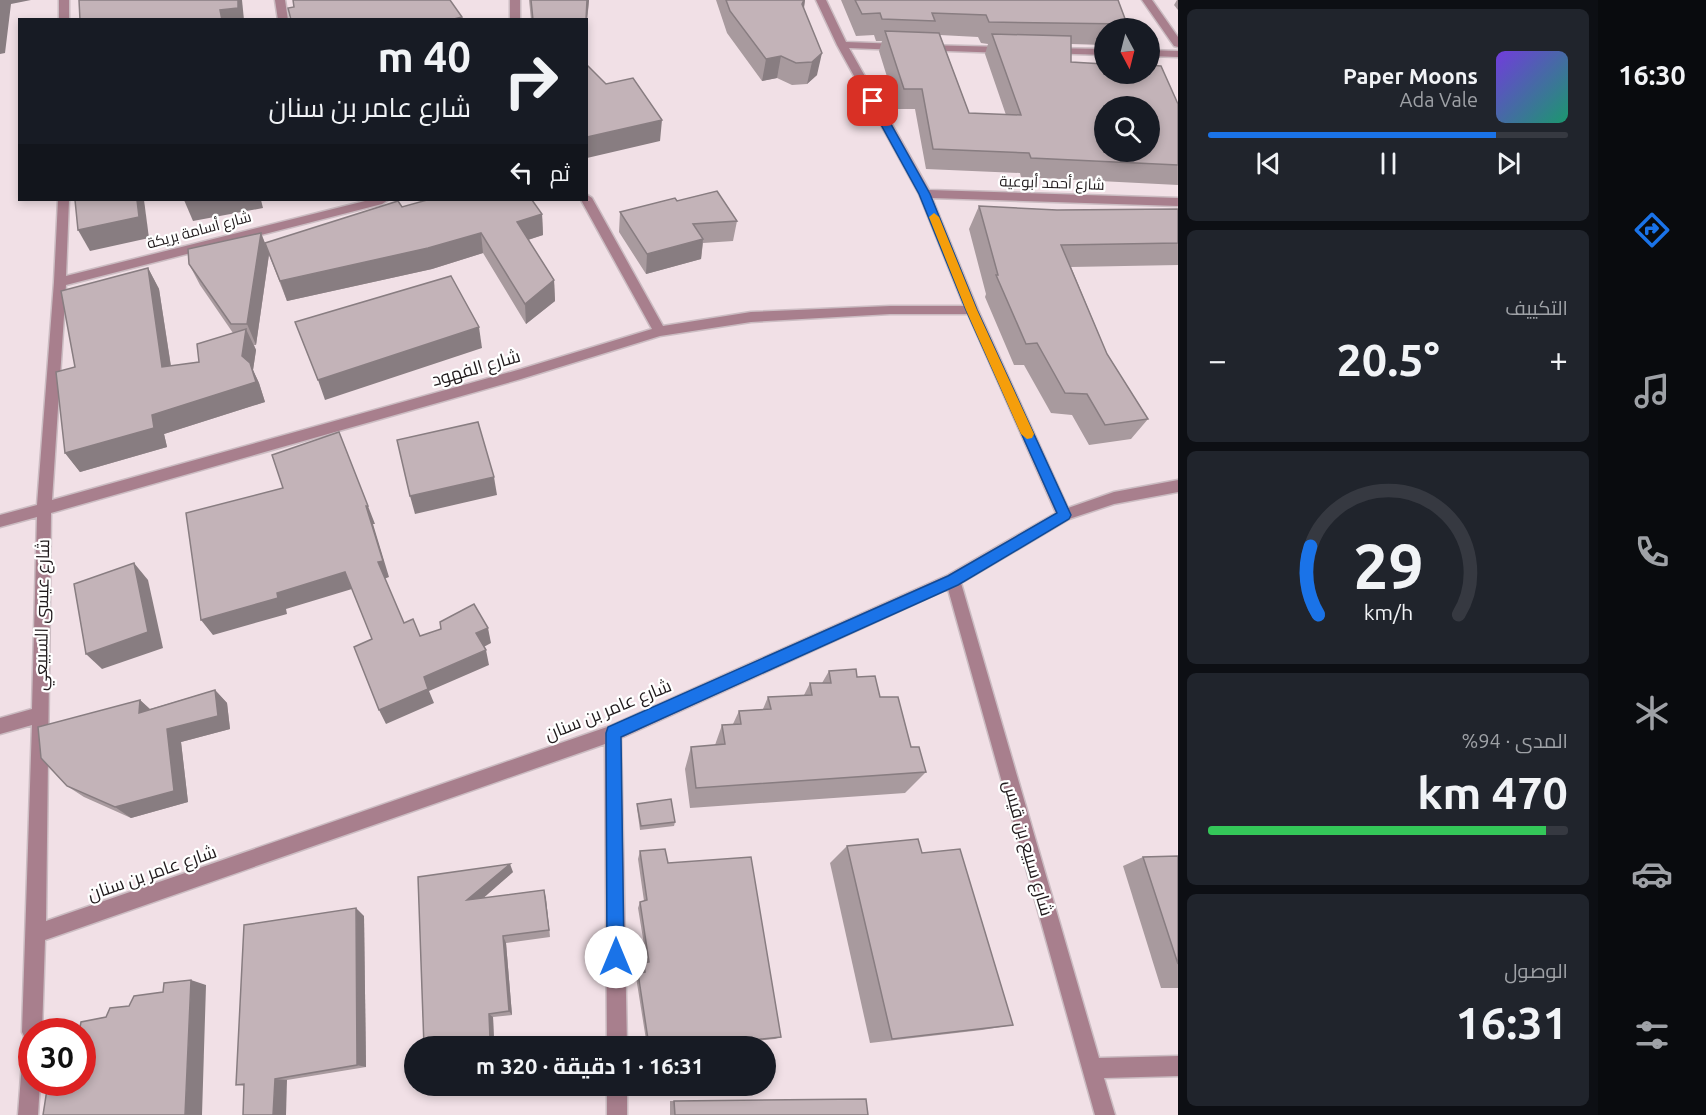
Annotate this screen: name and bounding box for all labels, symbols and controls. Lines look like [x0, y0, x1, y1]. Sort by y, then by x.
north arrow [1094, 18, 1160, 84]
map controls [1094, 18, 1160, 162]
text: 40 m [377, 33, 471, 80]
icon: right [492, 42, 570, 120]
text: 16:30 [1618, 60, 1686, 90]
text: Paper Moons [1343, 63, 1478, 88]
pin [847, 75, 898, 126]
icon: arrive [856, 84, 889, 117]
text: Ada Vale [1400, 88, 1478, 111]
text: شارع عامر بن سنان [268, 92, 471, 122]
button: search [1094, 96, 1160, 162]
icon: previous [1252, 147, 1285, 180]
icon: pause [1372, 147, 1405, 180]
icon: next [1492, 147, 1525, 180]
icon: left [505, 156, 538, 189]
text: ثم [550, 160, 570, 185]
street label: شارع أحمد أبوعية [999, 171, 1105, 196]
street label: شارع أسامة بريكة [145, 206, 254, 255]
icon: directions [1631, 209, 1673, 251]
text: التكييف [1505, 296, 1568, 319]
text: 20.5° [1336, 334, 1440, 385]
text: − [1208, 341, 1227, 378]
text: + [1549, 341, 1568, 378]
street label: شارع الفهود [429, 345, 523, 392]
icon: music [1631, 370, 1673, 412]
text: 29 [1353, 531, 1423, 601]
icon: phone [1631, 531, 1673, 573]
street label: شارع عيسى السبيعي [30, 539, 57, 691]
text: km/h [1363, 600, 1413, 624]
street label: شارع عامر بن سنان [541, 675, 675, 746]
icon: climate [1631, 692, 1673, 734]
text: المدى · 94% [1462, 729, 1568, 752]
text: 470 km [1417, 767, 1568, 818]
street label: شارع سبيع بن قيس [997, 778, 1058, 919]
street label: شارع عامر بن سنان [85, 841, 220, 906]
icon: car [1631, 853, 1673, 895]
position arrow [584, 925, 648, 989]
text: الوصول [1504, 959, 1568, 982]
text: 16:31 [1455, 997, 1568, 1048]
icon: filters [1631, 1014, 1673, 1056]
speed limit sign: 30 [18, 1018, 96, 1096]
text: 16:31 · 1 دقيقة · 320 m [476, 1053, 704, 1078]

